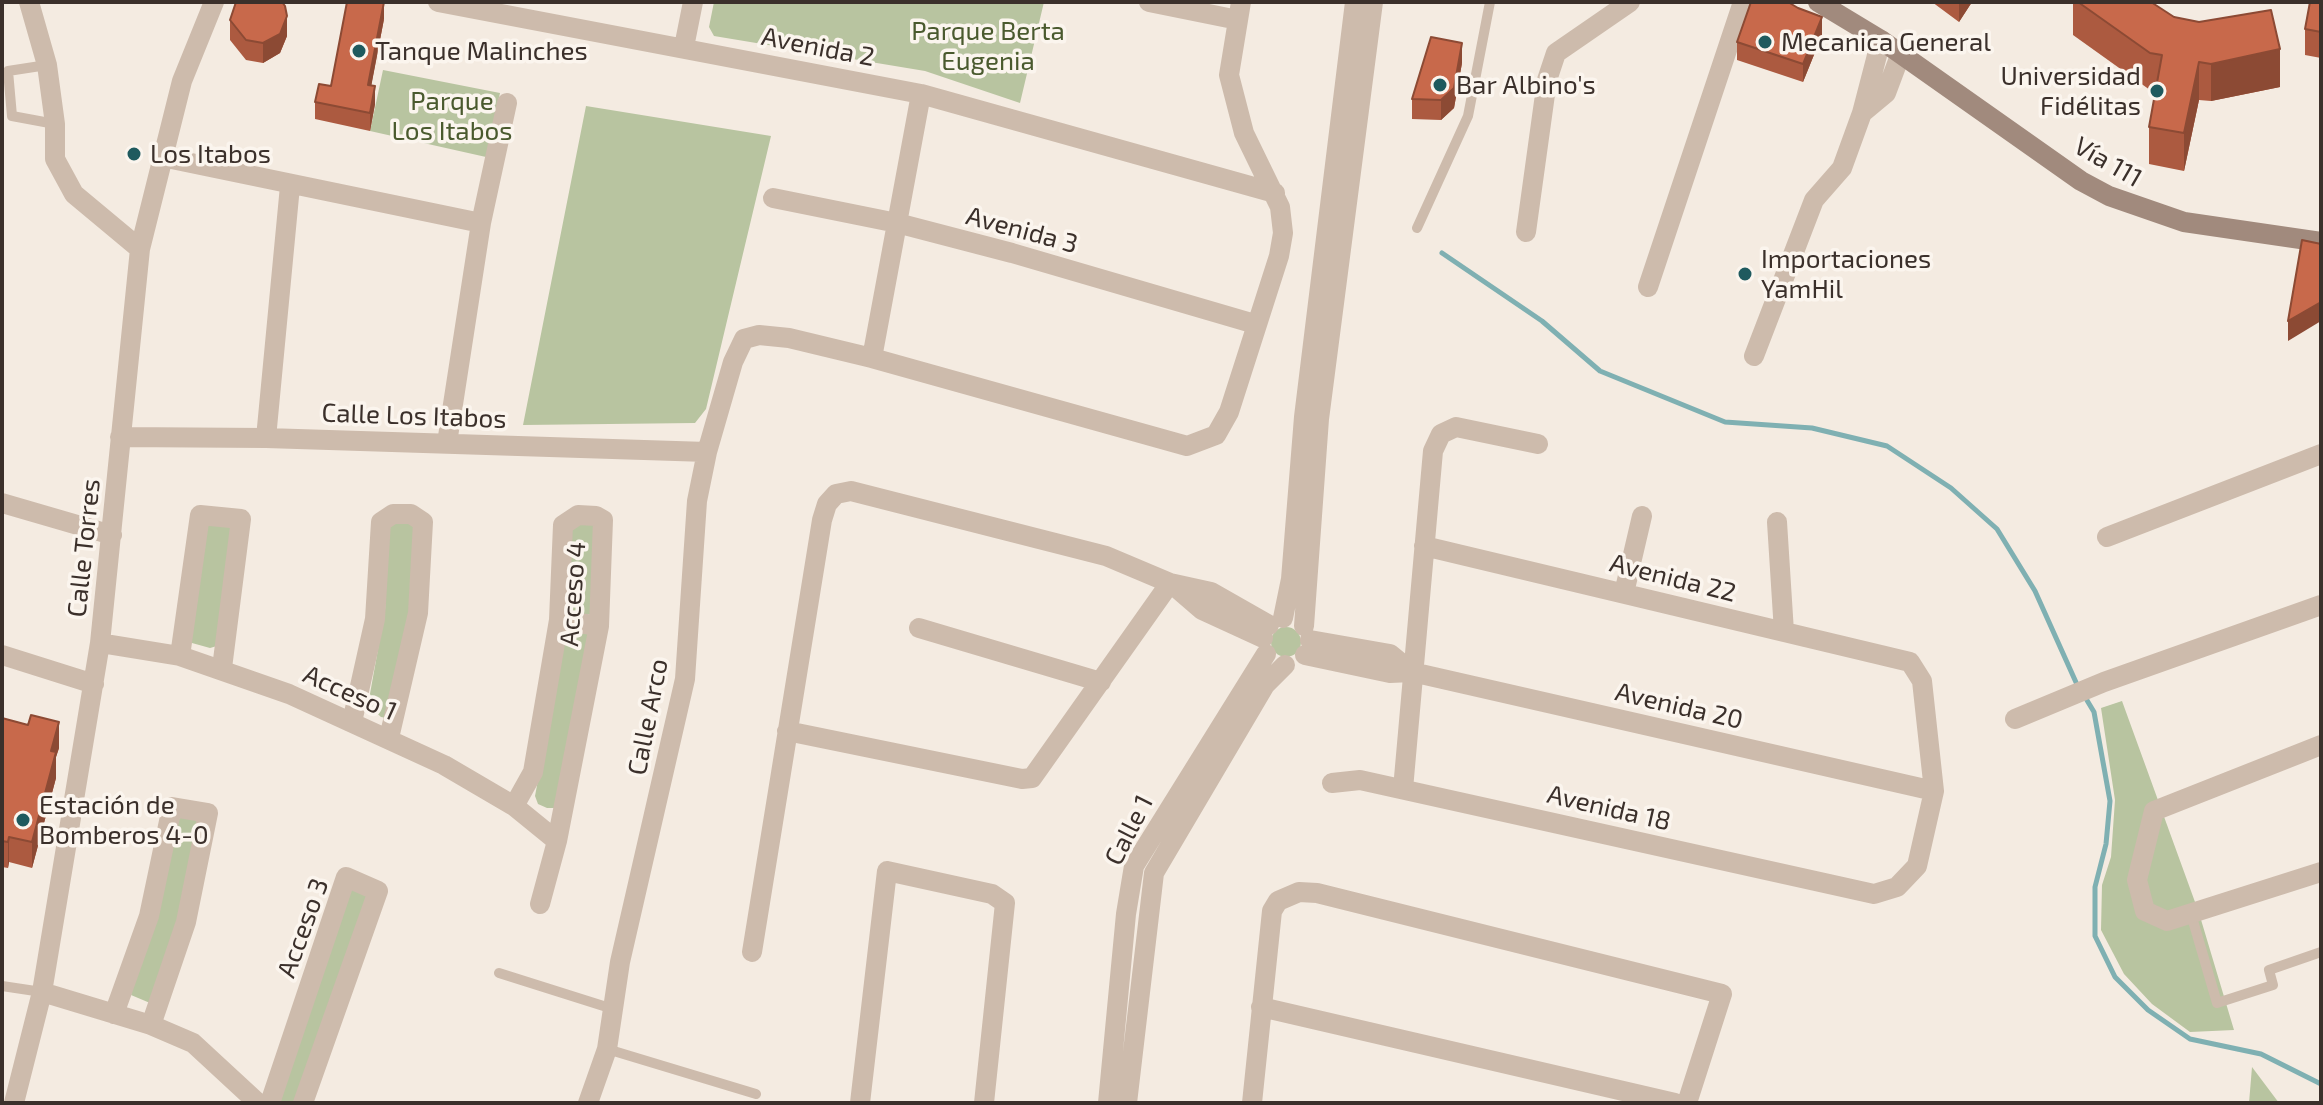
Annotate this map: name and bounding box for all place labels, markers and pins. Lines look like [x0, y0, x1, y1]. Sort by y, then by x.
place label: Mecanica General [1781, 26, 1991, 58]
marker: Mecanica General [1756, 33, 1774, 51]
place label: Tanque Malinches [375, 35, 588, 67]
marker: Tanque Malinches [350, 42, 368, 60]
place label: Universidad Fidélitas [2000, 60, 2141, 122]
place label: Bar Albino's [1456, 69, 1596, 101]
marker: Bar Albino's [1431, 76, 1449, 94]
marker: Universidad Fidélitas [2148, 82, 2166, 100]
place label: Los Itabos [150, 138, 271, 170]
marker: Los Itabos [125, 145, 143, 163]
place label: Importaciones YamHil [1761, 243, 1931, 304]
marker: Importaciones YamHil [1736, 265, 1754, 283]
place label: Estación de Bomberos 4-0 [39, 789, 209, 850]
marker: Estación de Bomberos 4-0 [14, 811, 32, 829]

